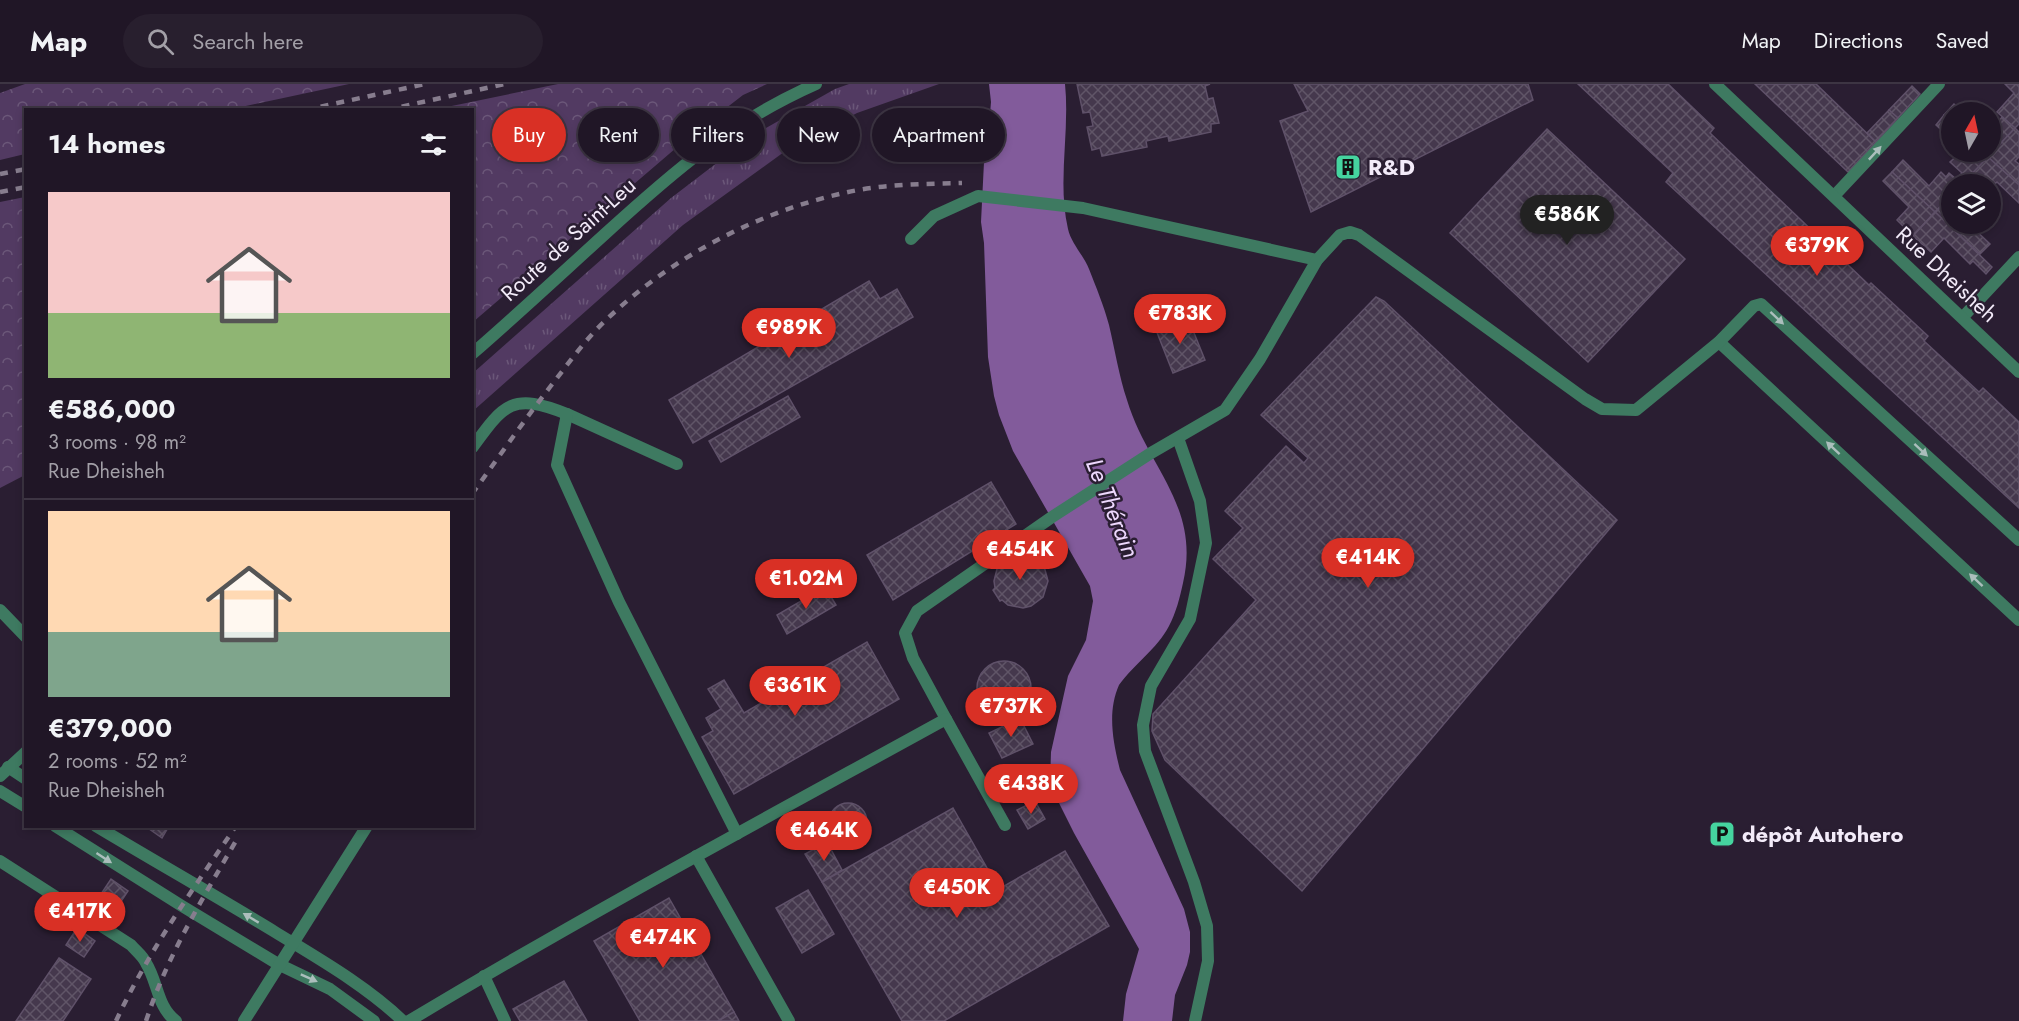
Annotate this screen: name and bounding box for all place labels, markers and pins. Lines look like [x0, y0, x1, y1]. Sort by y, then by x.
place label: R&D [1368, 151, 1415, 183]
building icon: R&D [1333, 152, 1363, 182]
pin: €586K [1525, 195, 1609, 246]
pin: €379K [1775, 226, 1859, 277]
pin: €783K [1138, 294, 1222, 345]
pin: €989K [747, 308, 831, 359]
pin: €454K [978, 530, 1062, 581]
pin: €414K [1326, 538, 1410, 589]
pin: €1.02M [757, 559, 855, 610]
pin: €361K [753, 666, 837, 717]
pin: €737K [969, 687, 1053, 738]
pin: €438K [989, 764, 1073, 815]
pin: €464K [782, 811, 866, 862]
place label: dépôt Autohero [1742, 818, 1904, 850]
parking icon: dépôt Autohero [1707, 819, 1737, 849]
pin: €450K [915, 868, 999, 919]
pin: €417K [38, 892, 122, 943]
pin: €474K [621, 918, 705, 969]

